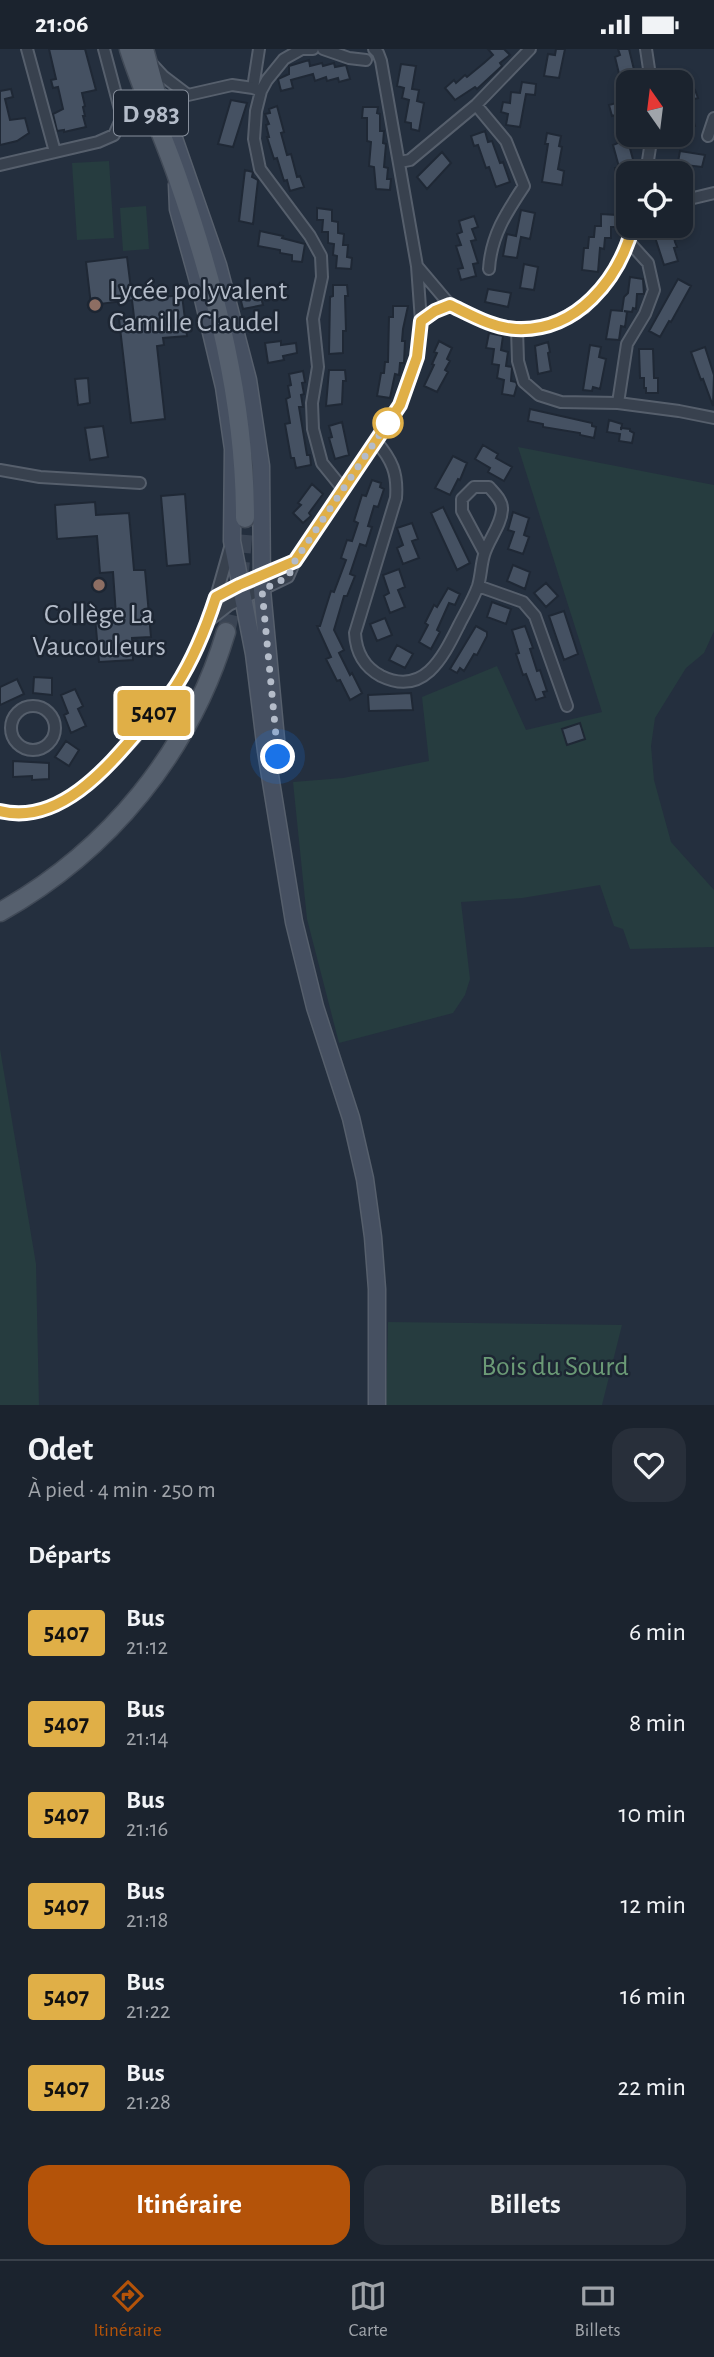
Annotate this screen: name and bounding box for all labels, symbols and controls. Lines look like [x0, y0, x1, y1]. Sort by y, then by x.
text: 21:06 [35, 11, 89, 37]
north arrow [616, 70, 693, 147]
map controls [616, 70, 693, 238]
road number: D 983 [114, 90, 188, 135]
button: locate [616, 161, 693, 238]
place label: Lycée polyvalent Camille Claudel [109, 277, 287, 337]
marker: Lycée polyvalent Camille Claudel [87, 297, 103, 313]
unlabelled marker [373, 408, 403, 438]
marker: Collège La Vaucouleurs [91, 577, 107, 593]
place label: Collège La Vaucouleurs [32, 601, 166, 661]
line badge: 5407 [105, 690, 203, 736]
text: 5407 [131, 701, 177, 725]
your location [260, 739, 295, 774]
park label: Bois du Sourd [481, 1353, 629, 1381]
button: heart [612, 1428, 686, 1502]
text: Odet [28, 1434, 93, 1467]
text: À pied · 4 min · 250 m [28, 1479, 216, 1502]
text: Départs [28, 1542, 111, 1568]
text: Bus [126, 1605, 165, 1631]
text: 6 min [629, 1619, 686, 1645]
text: 5407 [44, 1621, 89, 1645]
text: 21:12 [126, 1636, 168, 1659]
text: Bus [126, 1696, 165, 1722]
text: 8 min [629, 1710, 686, 1736]
text: 5407 [44, 1712, 89, 1736]
text: 21:14 [126, 1727, 169, 1750]
text: Bus [126, 1787, 165, 1813]
text: 10 min [619, 1801, 686, 1827]
text: 5407 [44, 1803, 89, 1827]
text: 21:16 [126, 1818, 168, 1841]
text: Bus [126, 1878, 165, 1904]
text: 12 min [620, 1892, 686, 1918]
text: 5407 [44, 1894, 89, 1918]
text: 21:18 [126, 1909, 168, 1932]
text: Bus [126, 1969, 165, 1995]
text: 16 min [620, 1983, 686, 2009]
text: 5407 [44, 1985, 89, 2009]
text: 21:22 [126, 2000, 171, 2023]
text: Bus [126, 2060, 165, 2086]
text: 22 min [618, 2074, 686, 2100]
text: 5407 [44, 2076, 89, 2100]
text: 21:28 [126, 2091, 171, 2114]
button: Itinéraire [28, 2165, 350, 2245]
button: Billets [364, 2165, 686, 2245]
tab: Itinéraire [93, 2277, 162, 2342]
tab: Carte [349, 2277, 388, 2342]
tab: Billets [575, 2277, 621, 2342]

